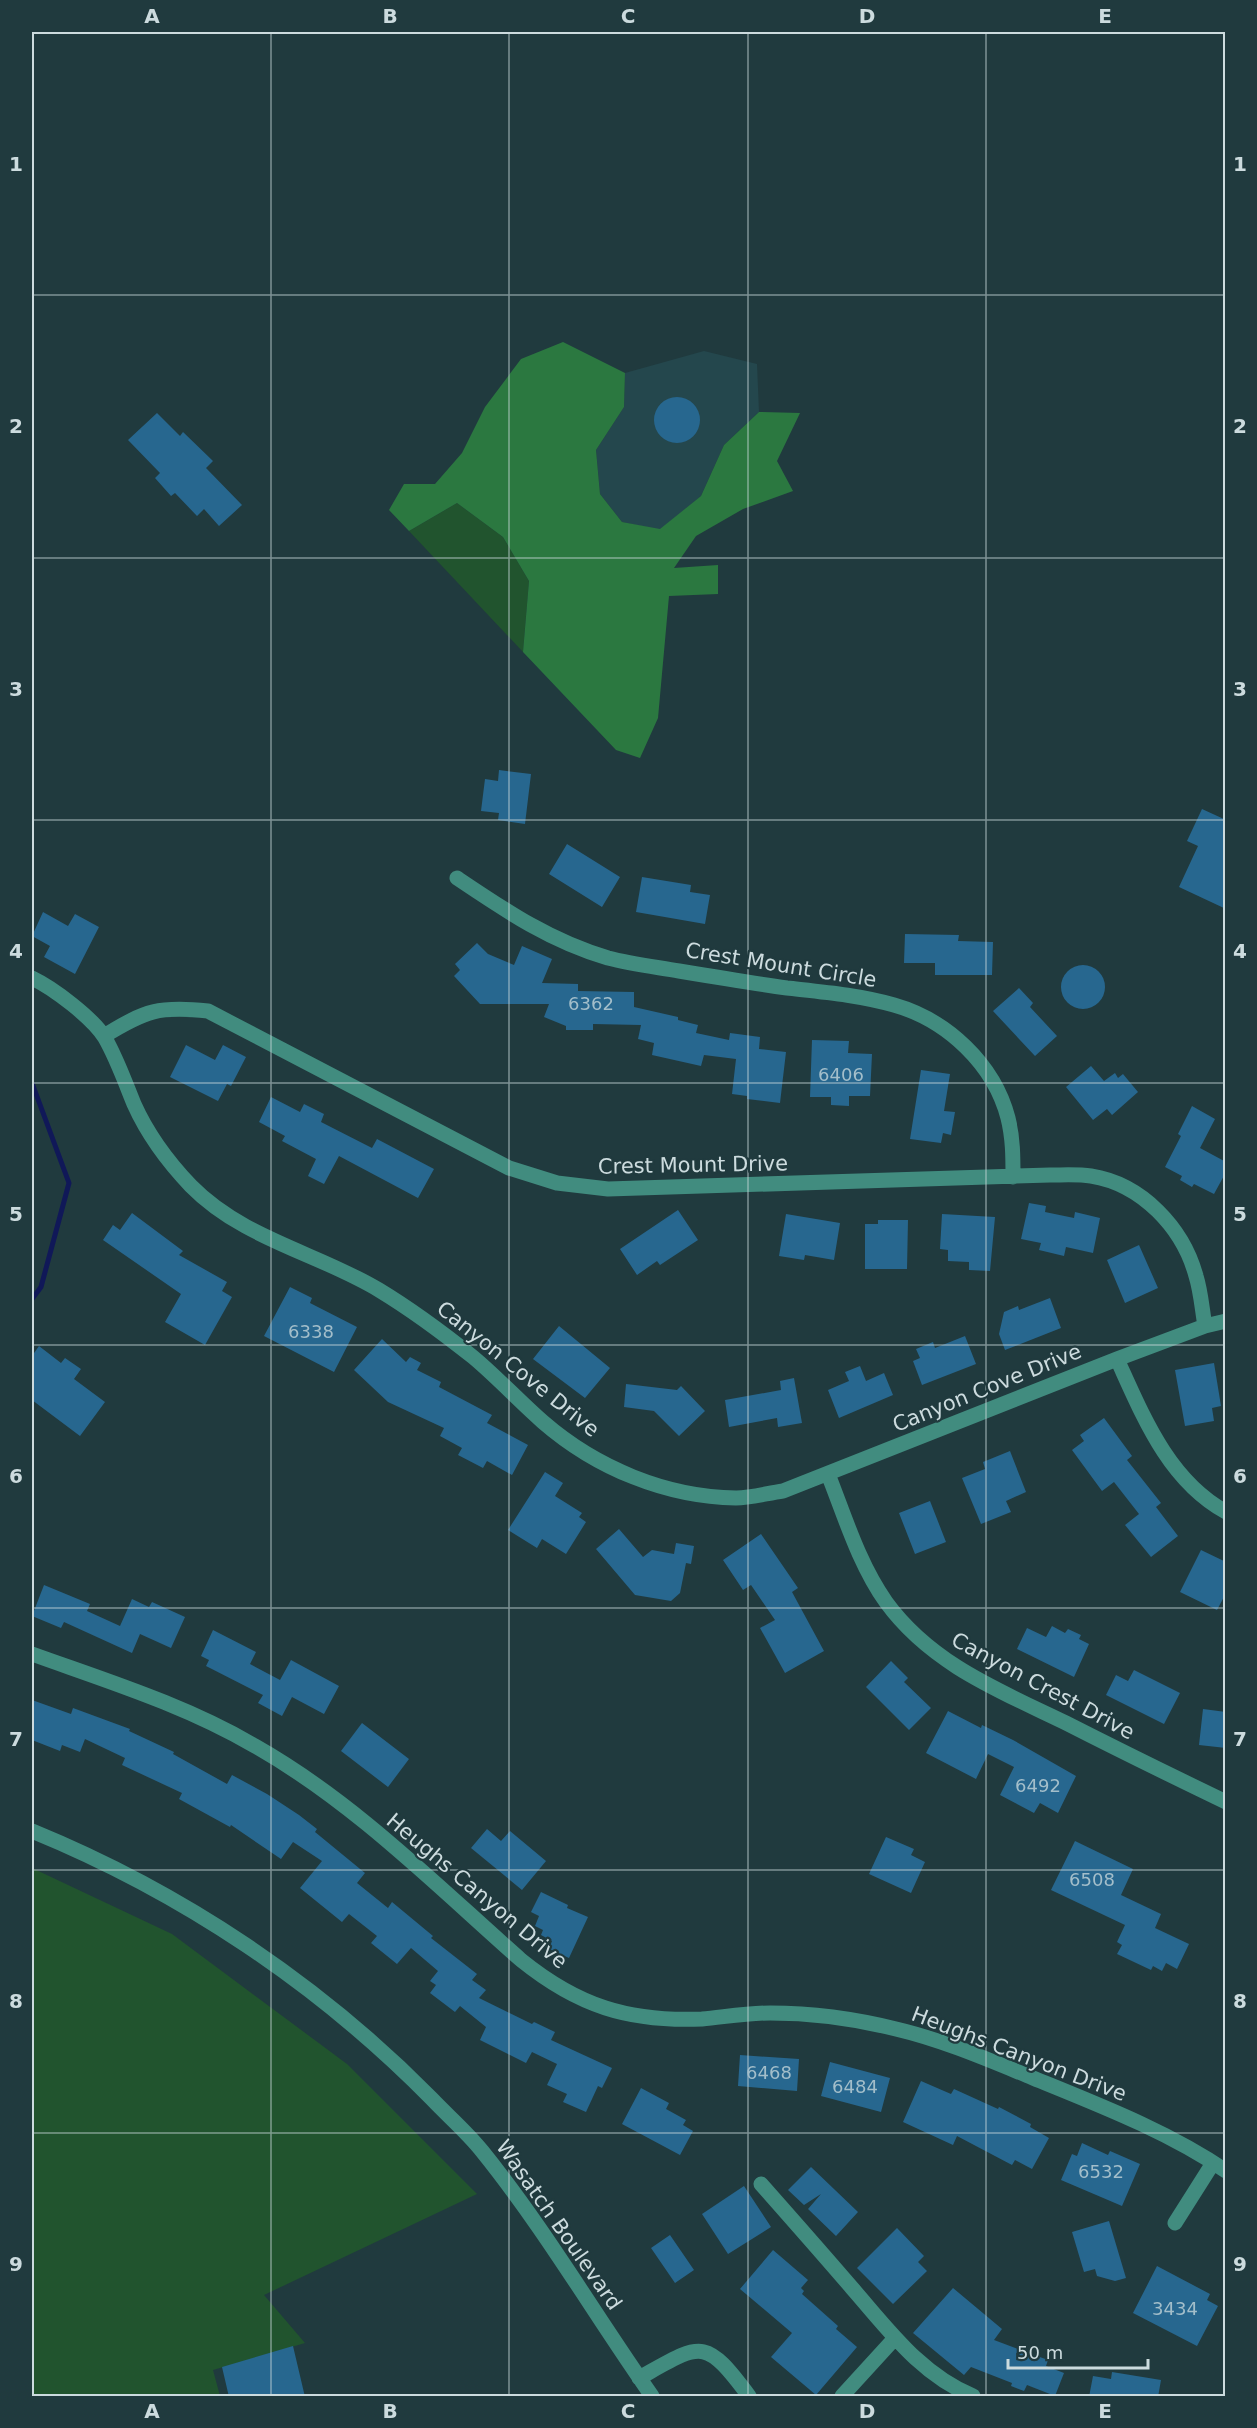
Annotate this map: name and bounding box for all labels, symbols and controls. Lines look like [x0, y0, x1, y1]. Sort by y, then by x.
text: A [144, 4, 160, 28]
text: B [382, 4, 398, 28]
text: C [621, 4, 635, 28]
text: D [859, 4, 875, 28]
text: E [1098, 4, 1112, 28]
text: 1 [9, 152, 23, 176]
text: 1 [1233, 152, 1247, 176]
text: 2 [9, 414, 23, 438]
text: 2 [1233, 414, 1247, 438]
text: 3 [9, 677, 23, 701]
text: 3 [1233, 677, 1247, 701]
street label: Crest Mount Circle [684, 938, 878, 992]
text: 4 [9, 939, 23, 963]
text: 4 [1233, 939, 1247, 963]
house number: 6362 [568, 993, 614, 1014]
house number: 6406 [818, 1064, 864, 1085]
street label: Crest Mount Drive [598, 1151, 788, 1179]
text: 5 [9, 1202, 23, 1226]
text: 5 [1233, 1202, 1247, 1226]
street label: Canyon Cove Drive [432, 1296, 604, 1442]
house number: 6338 [288, 1321, 334, 1342]
street label: Canyon Cove Drive [889, 1339, 1085, 1437]
text: 6 [9, 1464, 23, 1488]
text: 6 [1233, 1464, 1247, 1488]
street label: Canyon Crest Drive [947, 1628, 1139, 1744]
text: 7 [9, 1727, 23, 1751]
text: 7 [1233, 1727, 1247, 1751]
house number: 6492 [1015, 1775, 1061, 1796]
street label: Heughs Canyon Drive [382, 1808, 572, 1974]
house number: 6508 [1069, 1869, 1115, 1890]
text: 8 [9, 1989, 23, 2013]
text: 8 [1233, 1989, 1247, 2013]
street label: Heughs Canyon Drive [908, 2002, 1130, 2106]
house number: 6468 [746, 2062, 792, 2083]
house number: 6484 [832, 2076, 878, 2097]
street label: Wasatch Boulevard [491, 2135, 627, 2315]
house number: 6532 [1078, 2161, 1124, 2182]
text: 9 [9, 2252, 23, 2276]
text: 9 [1233, 2252, 1247, 2276]
house number: 3434 [1152, 2298, 1198, 2319]
scale bar [1008, 2332, 1148, 2370]
text: 50 m [1017, 2342, 1063, 2363]
text: A [144, 2399, 160, 2423]
text: B [382, 2399, 398, 2423]
text: C [621, 2399, 635, 2423]
text: D [859, 2399, 875, 2423]
text: E [1098, 2399, 1112, 2423]

